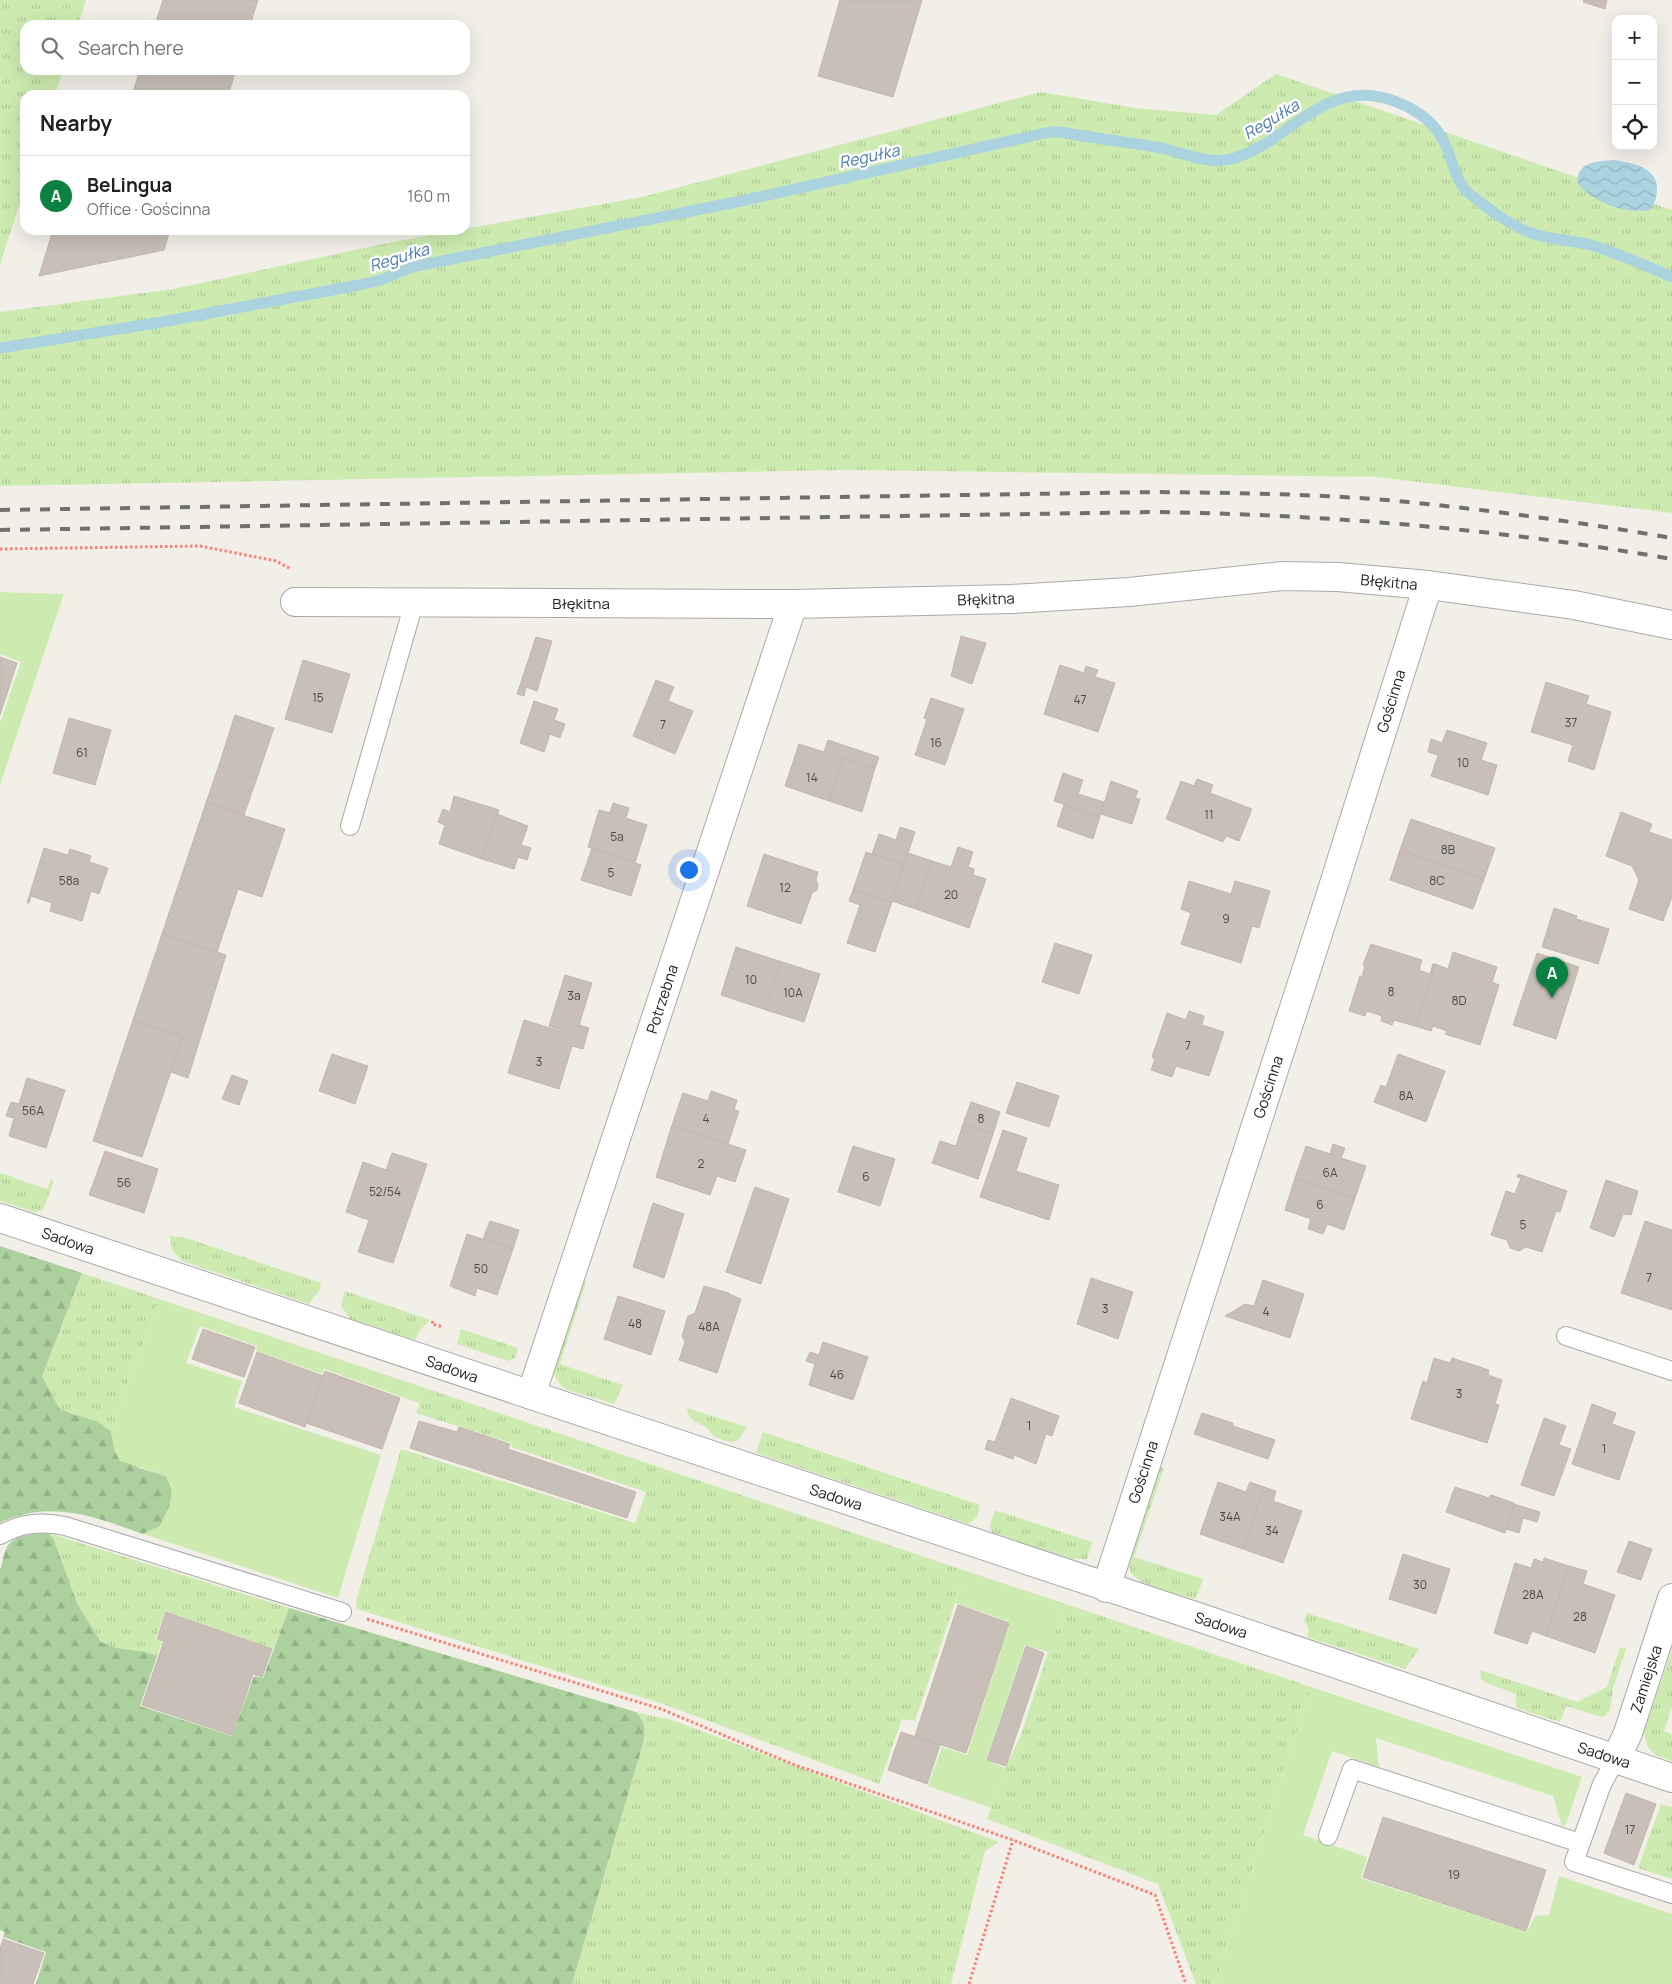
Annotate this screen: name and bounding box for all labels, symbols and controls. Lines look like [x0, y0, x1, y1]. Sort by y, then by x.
map controls [1612, 15, 1657, 150]
button: + [1612, 15, 1657, 60]
search box [20, 20, 470, 75]
icon: search [38, 34, 66, 62]
text: Search here [78, 35, 184, 61]
button: − [1612, 60, 1657, 105]
water label: Regułka [1239, 93, 1304, 144]
button: locate [1612, 105, 1657, 150]
text: Nearby [40, 109, 112, 137]
water label: Regułka [837, 139, 902, 173]
text: BeLingua [87, 172, 172, 198]
text: A [51, 185, 61, 207]
text: 160 m [407, 185, 450, 207]
text: Office · Gościnna [87, 198, 210, 220]
water label: Regułka [366, 237, 433, 276]
street label: Błękitna [1359, 569, 1419, 595]
street label: Błękitna [957, 588, 1015, 610]
street label: Błękitna [552, 593, 610, 614]
street label: Gościnna [1371, 667, 1411, 735]
house number: 15 [312, 689, 324, 706]
house number: 47 [1073, 691, 1087, 708]
house number: 37 [1565, 714, 1577, 731]
house number: 7 [660, 716, 666, 733]
house number: 16 [930, 734, 942, 751]
house number: 61 [76, 744, 88, 761]
house number: 10 [1457, 754, 1469, 771]
house number: 14 [806, 769, 818, 786]
house number: 11 [1204, 806, 1214, 823]
house number: 5a [610, 828, 624, 845]
house number: 8B [1441, 841, 1455, 858]
your location [676, 857, 702, 883]
house number: 5 [608, 864, 615, 881]
house number: 58a [59, 872, 79, 889]
house number: 8C [1429, 872, 1445, 889]
house number: 12 [779, 879, 791, 896]
house number: 20 [944, 886, 958, 903]
house number: 9 [1222, 910, 1230, 927]
pin: A [1536, 957, 1568, 998]
street label: Potrzebna [641, 962, 683, 1036]
house number: 10 [745, 971, 757, 988]
house number: 8 [1388, 983, 1395, 1000]
house number: 10A [783, 984, 803, 1001]
house number: 3a [567, 987, 581, 1004]
house number: 8D [1451, 992, 1467, 1009]
house number: 7 [1185, 1037, 1191, 1054]
house number: 3 [536, 1053, 542, 1070]
street label: Gościnna [1248, 1053, 1288, 1121]
house number: 8A [1399, 1087, 1414, 1104]
house number: 56A [22, 1102, 44, 1119]
house number: 4 [702, 1110, 710, 1127]
house number: 8 [978, 1110, 985, 1127]
house number: 2 [698, 1155, 705, 1172]
house number: 6A [1322, 1164, 1338, 1181]
house number: 6 [862, 1168, 870, 1185]
house number: 56 [117, 1174, 131, 1191]
house number: 52/54 [369, 1183, 401, 1200]
house number: 6 [1316, 1196, 1324, 1213]
house number: 5 [1520, 1216, 1527, 1233]
street label: Sadowa [39, 1222, 97, 1260]
house number: 50 [474, 1260, 488, 1277]
house number: 7 [1646, 1269, 1652, 1286]
house number: 3 [1102, 1300, 1108, 1317]
house number: 4 [1262, 1303, 1270, 1320]
house number: 48 [628, 1315, 642, 1332]
house number: 48A [698, 1318, 720, 1335]
street label: Sadowa [423, 1350, 481, 1388]
house number: 46 [830, 1366, 844, 1383]
house number: 3 [1456, 1385, 1462, 1402]
house number: 1 [1027, 1417, 1031, 1434]
street label: Gościnna [1123, 1438, 1163, 1506]
house number: 1 [1602, 1440, 1606, 1457]
street label: Sadowa [807, 1479, 865, 1515]
house number: 34A [1219, 1508, 1241, 1525]
house number: 34 [1265, 1522, 1279, 1539]
house number: 30 [1413, 1576, 1427, 1593]
house number: 28A [1522, 1586, 1544, 1603]
street label: Sadowa [1192, 1607, 1250, 1643]
house number: 28 [1573, 1608, 1587, 1625]
street label: Zamiejska [1625, 1642, 1667, 1716]
street label: Sadowa [1575, 1737, 1633, 1773]
house number: 17 [1625, 1821, 1635, 1838]
house number: 19 [1448, 1866, 1460, 1883]

